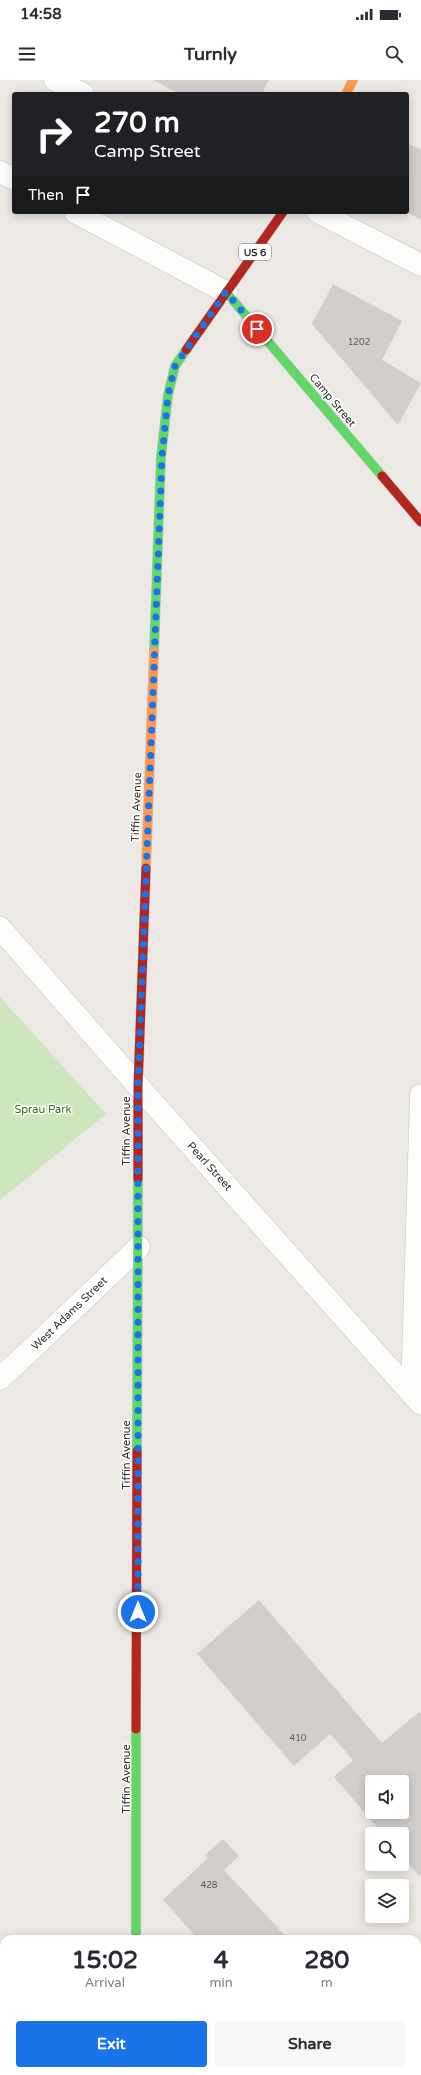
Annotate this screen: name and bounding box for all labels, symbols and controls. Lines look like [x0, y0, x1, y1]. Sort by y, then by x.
text: 14:58 [20, 5, 62, 23]
icon: menu [16, 43, 38, 65]
text: Turnly [184, 43, 237, 65]
icon: search [383, 43, 405, 65]
text: 270 m [94, 106, 180, 140]
icon: right [28, 108, 80, 160]
text: Camp Street [94, 140, 201, 162]
icon: arrive [72, 184, 94, 206]
text: Then [28, 186, 64, 204]
road number: US 6 [239, 244, 271, 260]
pin [240, 312, 274, 346]
icon: arrive [246, 318, 268, 340]
house number: 1202 [348, 337, 370, 348]
street label: Camp Street [307, 371, 359, 429]
street label: Tiffin Avenue [129, 772, 144, 842]
street label: Tiffin Avenue [120, 1096, 133, 1166]
park label: Sprau Park [14, 1103, 72, 1116]
street label: Pearl Street [184, 1139, 235, 1193]
street label: West Adams Street [29, 1274, 110, 1353]
street label: Tiffin Avenue [120, 1420, 133, 1490]
position arrow [117, 1591, 159, 1633]
house number: 410 [290, 1733, 307, 1744]
street label: Tiffin Avenue [120, 1744, 133, 1814]
map controls [365, 1775, 409, 1923]
button: sound [365, 1775, 409, 1819]
button: search [365, 1827, 409, 1871]
button: layers [365, 1879, 409, 1923]
house number: 428 [201, 1880, 218, 1891]
text: 15:02 [72, 1946, 138, 1975]
text: 4 [214, 1946, 229, 1975]
text: 280 [304, 1946, 349, 1975]
text: Arrival [85, 1975, 125, 1991]
text: min [210, 1975, 233, 1991]
text: m [321, 1975, 333, 1991]
button: Exit [16, 2021, 207, 2067]
button: Share [215, 2021, 405, 2067]

